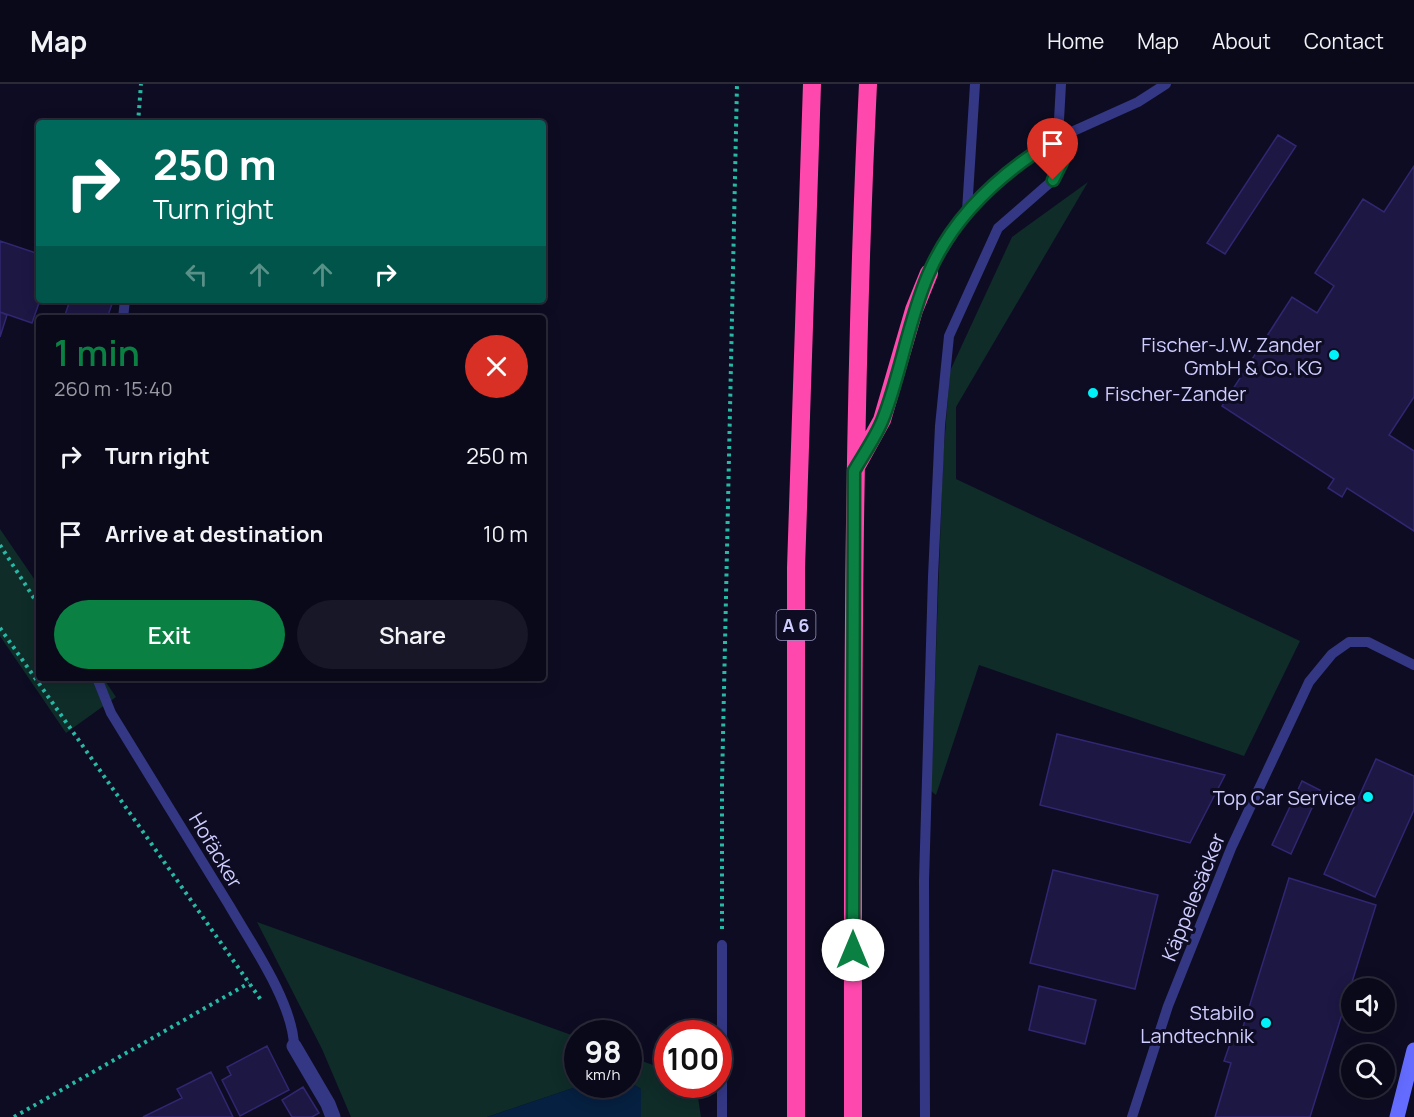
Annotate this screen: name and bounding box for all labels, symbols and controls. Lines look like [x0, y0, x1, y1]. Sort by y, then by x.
text: Map [30, 22, 87, 60]
text: Home [1047, 27, 1104, 55]
text: Map [1137, 27, 1179, 55]
text: About [1212, 27, 1271, 55]
text: Contact [1304, 27, 1384, 55]
pin [1027, 118, 1078, 180]
icon: arrive [1036, 127, 1069, 160]
text: 250 m [153, 135, 276, 193]
icon: right [54, 144, 132, 222]
text: Turn right [153, 190, 274, 227]
icon: left [180, 258, 213, 291]
icon: ahead [243, 258, 276, 291]
icon: ahead [306, 258, 339, 291]
icon: right [369, 258, 402, 291]
text: 1 min [54, 328, 140, 377]
place label: Fischer-J.W. Zander GmbH & Co. KG [1141, 331, 1322, 381]
button: close [465, 335, 528, 398]
marker: Fischer-J.W. Zander GmbH & Co. KG [1327, 348, 1341, 362]
text: 260 m · 15:40 [54, 375, 173, 402]
place label: Fischer-Zander [1105, 380, 1246, 407]
marker: Fischer-Zander [1086, 386, 1100, 400]
icon: right [54, 440, 87, 473]
text: Turn right [105, 441, 210, 471]
text: 250 m [466, 441, 528, 471]
icon: arrive [54, 518, 87, 551]
text: Arrive at destination [105, 519, 323, 549]
text: 10 m [483, 519, 528, 549]
button: Exit [54, 600, 285, 669]
button: Share [297, 600, 528, 669]
road number: A 6 [776, 610, 816, 640]
place label: Top Car Service [1213, 784, 1356, 811]
marker: Top Car Service [1361, 790, 1375, 804]
street label: Hofäcker [183, 807, 249, 893]
street label: Käppelesäcker [1155, 829, 1231, 965]
position arrow [821, 918, 885, 982]
map controls [1341, 978, 1395, 1098]
button: sound [1341, 978, 1395, 1032]
place label: Stabilo Landtechnik [1140, 999, 1255, 1049]
marker: Stabilo Landtechnik [1259, 1016, 1273, 1030]
speed limit sign: 100 [654, 1020, 732, 1098]
text: 98 [584, 1031, 622, 1072]
button: search [1341, 1044, 1395, 1098]
text: km/h [586, 1064, 620, 1085]

